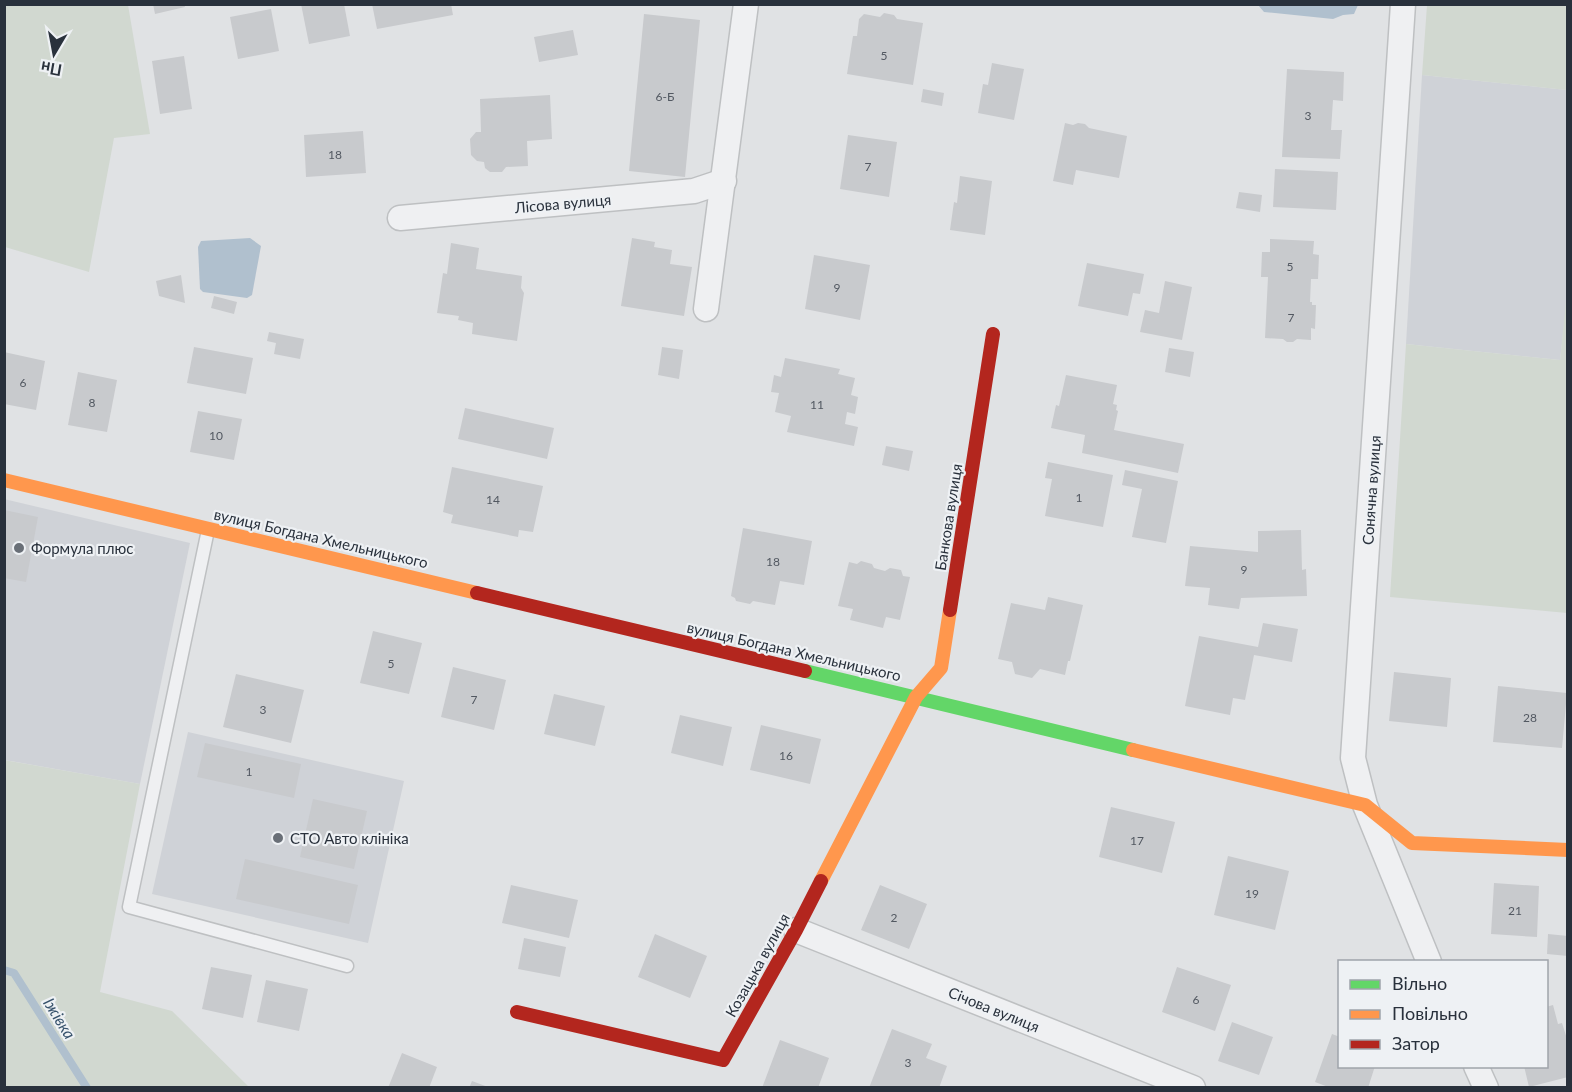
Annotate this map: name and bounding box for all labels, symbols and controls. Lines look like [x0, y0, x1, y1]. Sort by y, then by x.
north arrow [24, 24, 84, 84]
house number: 5 [881, 48, 888, 63]
text: Пн [39, 58, 63, 80]
house number: 6-Б [656, 89, 674, 104]
house number: 3 [1305, 108, 1312, 123]
house number: 18 [328, 147, 342, 162]
house number: 7 [865, 159, 872, 174]
street label: Лісова вулиця [513, 190, 612, 216]
house number: 5 [1287, 259, 1294, 274]
house number: 9 [834, 280, 841, 295]
house number: 7 [1288, 310, 1295, 325]
house number: 6 [20, 375, 27, 390]
house number: 8 [89, 395, 96, 410]
house number: 11 [810, 397, 824, 412]
house number: 10 [209, 428, 223, 443]
street label: Сонячна вулиця [1358, 435, 1384, 545]
street label: Банкова вулиця [931, 462, 965, 572]
house number: 1 [1076, 490, 1083, 505]
house number: 14 [486, 492, 500, 507]
street label: вулиця Богдана Хмельницького [212, 505, 430, 571]
place label: Формула плюс [31, 539, 133, 557]
marker: Формула плюс [12, 541, 26, 555]
house number: 18 [766, 554, 780, 569]
house number: 9 [1241, 562, 1248, 577]
street label: вулиця Богдана Хмельницького [685, 618, 903, 684]
house number: 5 [388, 656, 395, 671]
house number: 7 [471, 692, 478, 707]
house number: 3 [260, 702, 267, 717]
house number: 28 [1523, 710, 1537, 725]
house number: 16 [779, 748, 793, 763]
house number: 1 [246, 764, 253, 779]
place label: СТО Авто клініка [290, 829, 409, 847]
marker: СТО Авто клініка [271, 831, 285, 845]
house number: 17 [1130, 833, 1144, 848]
house number: 19 [1245, 886, 1259, 901]
house number: 21 [1508, 903, 1522, 918]
street label: Козацька вулиця [721, 910, 793, 1020]
house number: 2 [891, 910, 898, 925]
legend [1338, 960, 1548, 1068]
text: Вільно [1392, 972, 1447, 994]
street label: Січова вулиця [946, 983, 1042, 1035]
house number: 6 [1193, 992, 1200, 1007]
water label: Іжівка [40, 994, 80, 1042]
text: Повільно [1392, 1002, 1468, 1024]
text: Затор [1392, 1032, 1440, 1054]
house number: 3 [905, 1055, 912, 1070]

